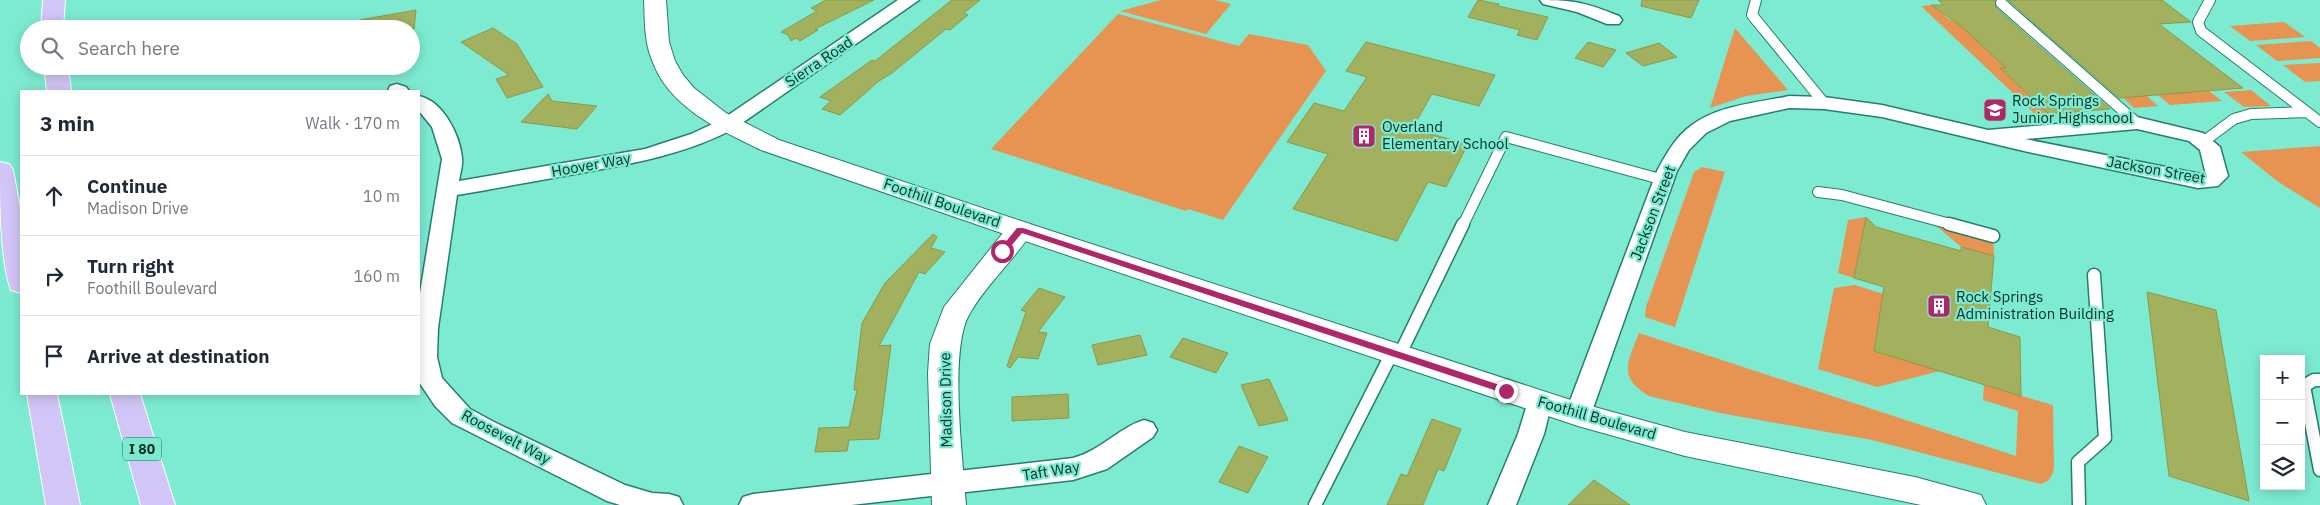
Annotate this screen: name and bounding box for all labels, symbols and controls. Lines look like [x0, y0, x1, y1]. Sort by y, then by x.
search box [20, 20, 420, 75]
street label: Sierra Road [781, 32, 856, 91]
icon: search [38, 34, 66, 62]
text: Search here [78, 36, 180, 60]
place label: Rock Springs Junior Highschool [2012, 91, 2133, 127]
school or university icon: Rock Springs Junior Highschool [1982, 97, 2008, 123]
text: 3 min [40, 109, 95, 137]
text: Walk · 170 m [305, 113, 400, 133]
place label: Overland Elementary School [1382, 117, 1509, 153]
building icon: Overland Elementary School [1351, 123, 1377, 149]
street label: Hoover Way [550, 148, 633, 181]
street label: Jackson Street [2105, 151, 2207, 188]
street label: Jackson Street [1626, 163, 1679, 263]
text: Continue [87, 174, 167, 198]
street label: Foothill Boulevard [881, 174, 1003, 231]
icon: ahead [40, 182, 68, 210]
text: 10 m [363, 186, 400, 206]
text: Madison Drive [87, 198, 189, 218]
route start [991, 240, 1014, 263]
text: Turn right [87, 254, 174, 278]
icon: right [40, 262, 68, 290]
text: 160 m [353, 266, 400, 286]
text: Foothill Boulevard [87, 278, 217, 298]
place label: Rock Springs Administration Building [1956, 287, 2114, 323]
building icon: Rock Springs Administration Building [1926, 293, 1952, 319]
icon: arrive [40, 342, 68, 370]
text: Arrive at destination [87, 344, 270, 368]
street label: Madison Drive [935, 352, 956, 448]
map controls [2260, 355, 2305, 490]
button: + [2260, 355, 2305, 400]
route end [1495, 380, 1518, 403]
street label: Foothill Boulevard [1536, 392, 1659, 444]
button: − [2260, 400, 2305, 445]
street label: Roosevelt Way [458, 405, 555, 468]
road number: I 80 [123, 438, 161, 460]
button: layers [2260, 445, 2305, 490]
street label: Taft Way [1021, 457, 1081, 484]

